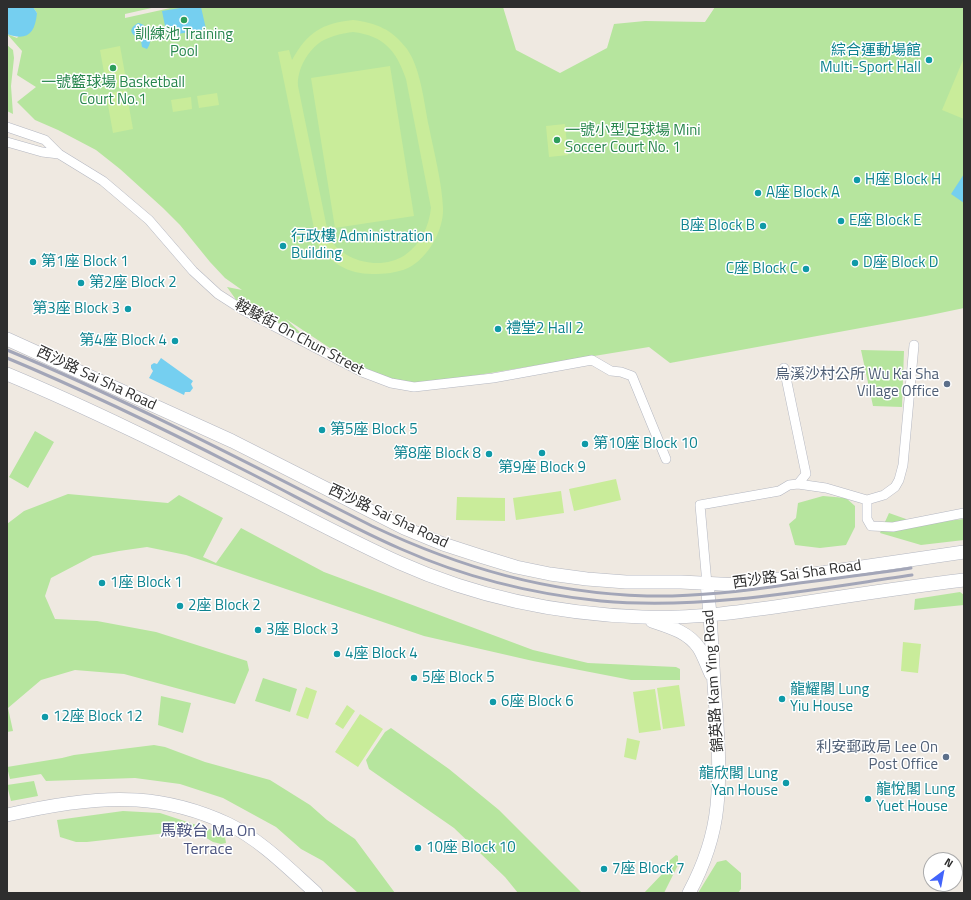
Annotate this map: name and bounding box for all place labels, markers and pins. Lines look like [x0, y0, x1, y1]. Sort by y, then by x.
marker: 訓練池 Training Pool [179, 15, 189, 25]
place label: 訓練池 Training Pool [135, 26, 233, 61]
place label: 綜合運動場館 Multi-Sport Hall [820, 42, 921, 77]
marker: 綜合運動場館 Multi-Sport Hall [924, 55, 934, 65]
marker: 一號籃球場 Basketball Court No.1 [108, 63, 118, 73]
place label: 一號籃球場 Basketball Court No.1 [41, 74, 185, 109]
place label: 一號小型足球場 Mini Soccer Court No. 1 [565, 122, 701, 157]
marker: 一號小型足球場 Mini Soccer Court No. 1 [552, 135, 562, 145]
place label: H座 Block H [865, 171, 941, 189]
marker: H座 Block H [852, 175, 862, 185]
place label: A座 Block A [766, 184, 840, 202]
marker: A座 Block A [753, 188, 763, 198]
place label: E座 Block E [849, 212, 922, 230]
marker: E座 Block E [836, 216, 846, 226]
place label: B座 Block B [681, 217, 755, 235]
marker: B座 Block B [758, 221, 768, 231]
place label: 行政樓 Administration Building [291, 228, 433, 263]
marker: 行政樓 Administration Building [278, 241, 288, 251]
place label: 第1座 Block 1 [41, 253, 129, 271]
place label: D座 Block D [863, 254, 938, 272]
marker: 第1座 Block 1 [28, 257, 38, 267]
marker: D座 Block D [850, 258, 860, 268]
place label: C座 Block C [726, 260, 798, 278]
marker: C座 Block C [801, 264, 811, 274]
place label: 第2座 Block 2 [89, 274, 177, 292]
marker: 第2座 Block 2 [76, 278, 86, 288]
place label: 第3座 Block 3 [32, 300, 120, 318]
marker: 第3座 Block 3 [123, 304, 133, 314]
place label: 禮堂2 Hall 2 [506, 320, 584, 338]
marker: 禮堂2 Hall 2 [493, 324, 503, 334]
place label: 第4座 Block 4 [79, 332, 167, 350]
marker: 第4座 Block 4 [170, 336, 180, 346]
place label: 烏溪沙村公所 Wu Kai Sha Village Office [775, 366, 939, 401]
marker: 烏溪沙村公所 Wu Kai Sha Village Office [942, 379, 952, 389]
place label: 第5座 Block 5 [330, 421, 418, 439]
marker: 第5座 Block 5 [317, 425, 327, 435]
place label: 第10座 Block 10 [593, 435, 698, 453]
marker: 第10座 Block 10 [580, 439, 590, 449]
place label: 第8座 Block 8 [393, 445, 481, 463]
marker: 第9座 Block 9 [537, 448, 547, 458]
marker: 第8座 Block 8 [484, 449, 494, 459]
place label: 第9座 Block 9 [498, 459, 586, 477]
place label: 1座 Block 1 [110, 574, 183, 592]
marker: 1座 Block 1 [97, 578, 107, 588]
place label: 2座 Block 2 [188, 597, 261, 615]
marker: 2座 Block 2 [175, 601, 185, 611]
place label: 3座 Block 3 [266, 621, 339, 639]
marker: 3座 Block 3 [253, 625, 263, 635]
place label: 4座 Block 4 [345, 645, 418, 663]
marker: 4座 Block 4 [332, 649, 342, 659]
place label: 5座 Block 5 [422, 669, 495, 687]
marker: 5座 Block 5 [409, 673, 419, 683]
place label: 龍耀閣 Lung Yiu House [790, 681, 869, 716]
place label: 6座 Block 6 [501, 693, 574, 711]
marker: 龍耀閣 Lung Yiu House [777, 694, 787, 704]
marker: 6座 Block 6 [488, 697, 498, 707]
place label: 12座 Block 12 [53, 708, 143, 726]
marker: 12座 Block 12 [40, 712, 50, 722]
place label: 利安郵政局 Lee On Post Office [816, 739, 938, 774]
marker: 利安郵政局 Lee On Post Office [941, 752, 951, 762]
place label: 龍欣閣 Lung Yan House [699, 765, 778, 800]
marker: 龍欣閣 Lung Yan House [781, 778, 791, 788]
place label: 龍悅閣 Lung Yuet House [876, 781, 955, 816]
marker: 龍悅閣 Lung Yuet House [863, 794, 873, 804]
place label: 10座 Block 10 [426, 839, 516, 857]
marker: 10座 Block 10 [413, 843, 423, 853]
place label: 7座 Block 7 [612, 860, 685, 878]
marker: 7座 Block 7 [599, 864, 609, 874]

